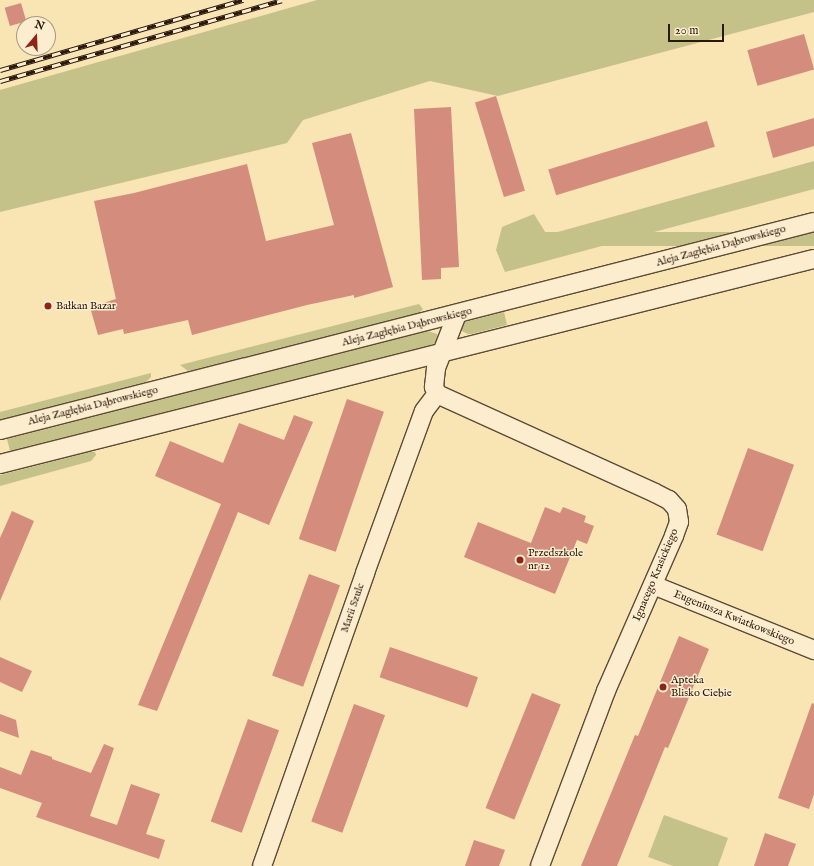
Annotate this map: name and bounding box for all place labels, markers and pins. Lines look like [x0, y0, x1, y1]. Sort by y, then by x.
place label: Bałkan Bazar [56, 299, 116, 313]
marker: Bałkan Bazar [43, 301, 53, 311]
place label: Przedszkole nr 12 [528, 547, 583, 573]
marker: Przedszkole nr 12 [515, 555, 525, 565]
place label: Apteka Blisko Ciebie [671, 674, 732, 700]
marker: Apteka Blisko Ciebie [658, 682, 668, 692]

